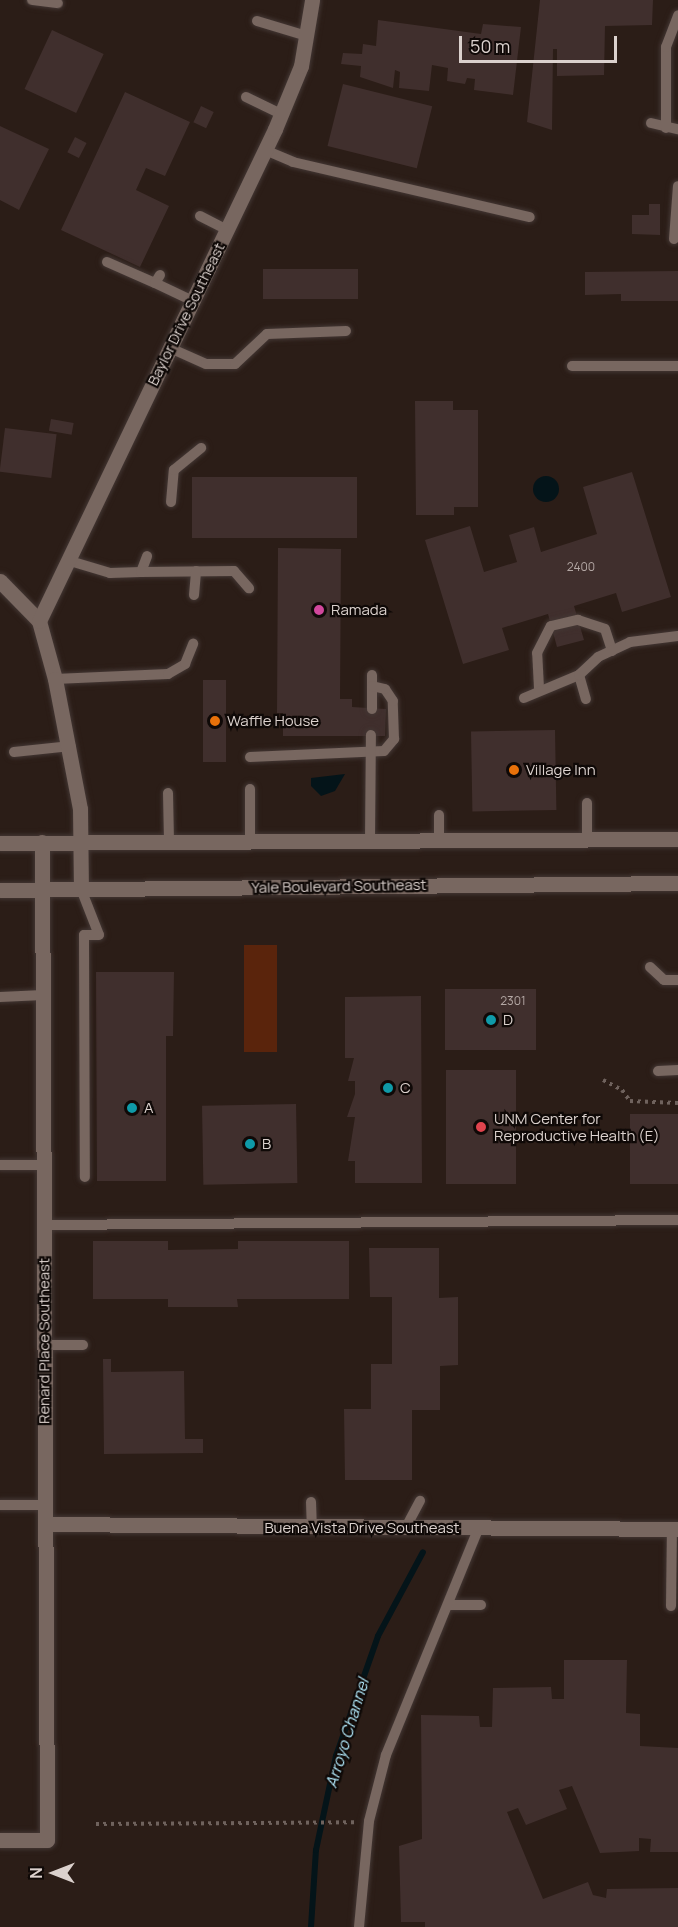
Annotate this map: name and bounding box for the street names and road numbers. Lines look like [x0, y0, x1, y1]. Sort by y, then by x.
street label: Baylor Drive Southeast [144, 240, 228, 388]
street label: Yale Boulevard Southeast [251, 875, 427, 897]
street label: Renard Place Southeast [35, 1258, 53, 1424]
street label: Buena Vista Drive Southeast [264, 1519, 460, 1537]

